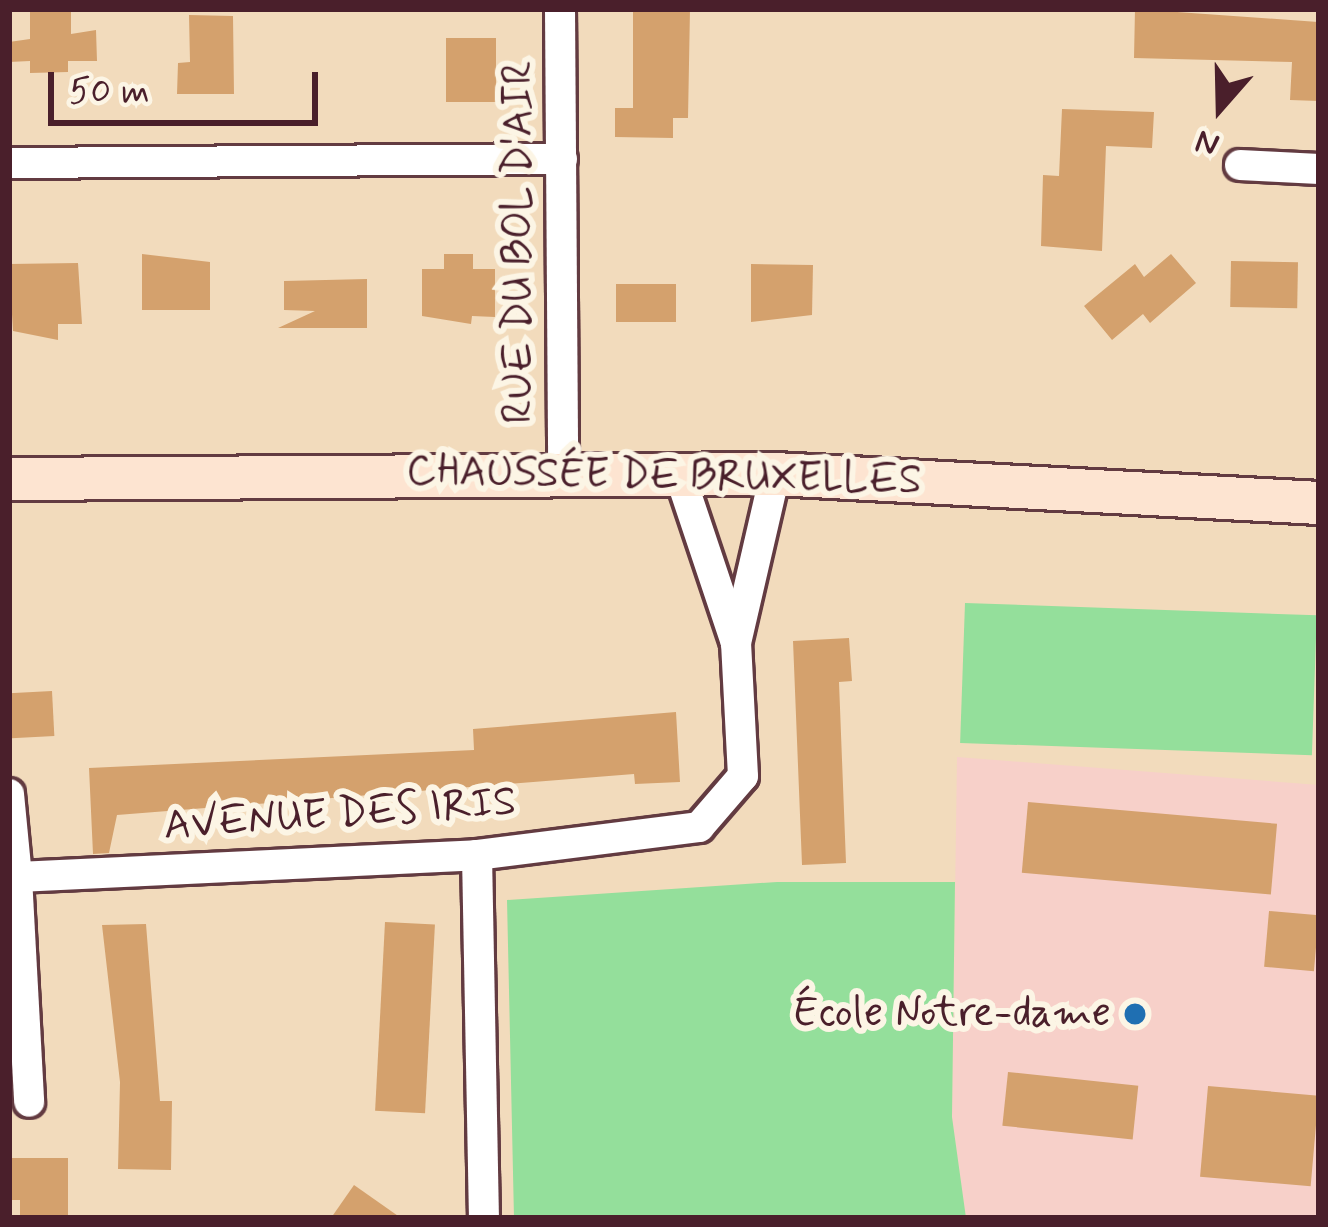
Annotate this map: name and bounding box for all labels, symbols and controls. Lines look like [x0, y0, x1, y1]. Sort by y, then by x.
scale bar [54, 48, 324, 122]
north arrow [1160, 48, 1280, 168]
street label: RUE DU BOL D'AIR [495, 61, 545, 423]
text: 50 m [69, 69, 150, 116]
text: N [1190, 117, 1226, 166]
street label: CHAUSSÉE DE BRUXELLES [411, 447, 917, 507]
street label: AVENUE DES IRIS [162, 778, 518, 852]
place label: École Notre-dame [797, 989, 1111, 1039]
marker: École Notre-dame [1122, 1001, 1148, 1027]

